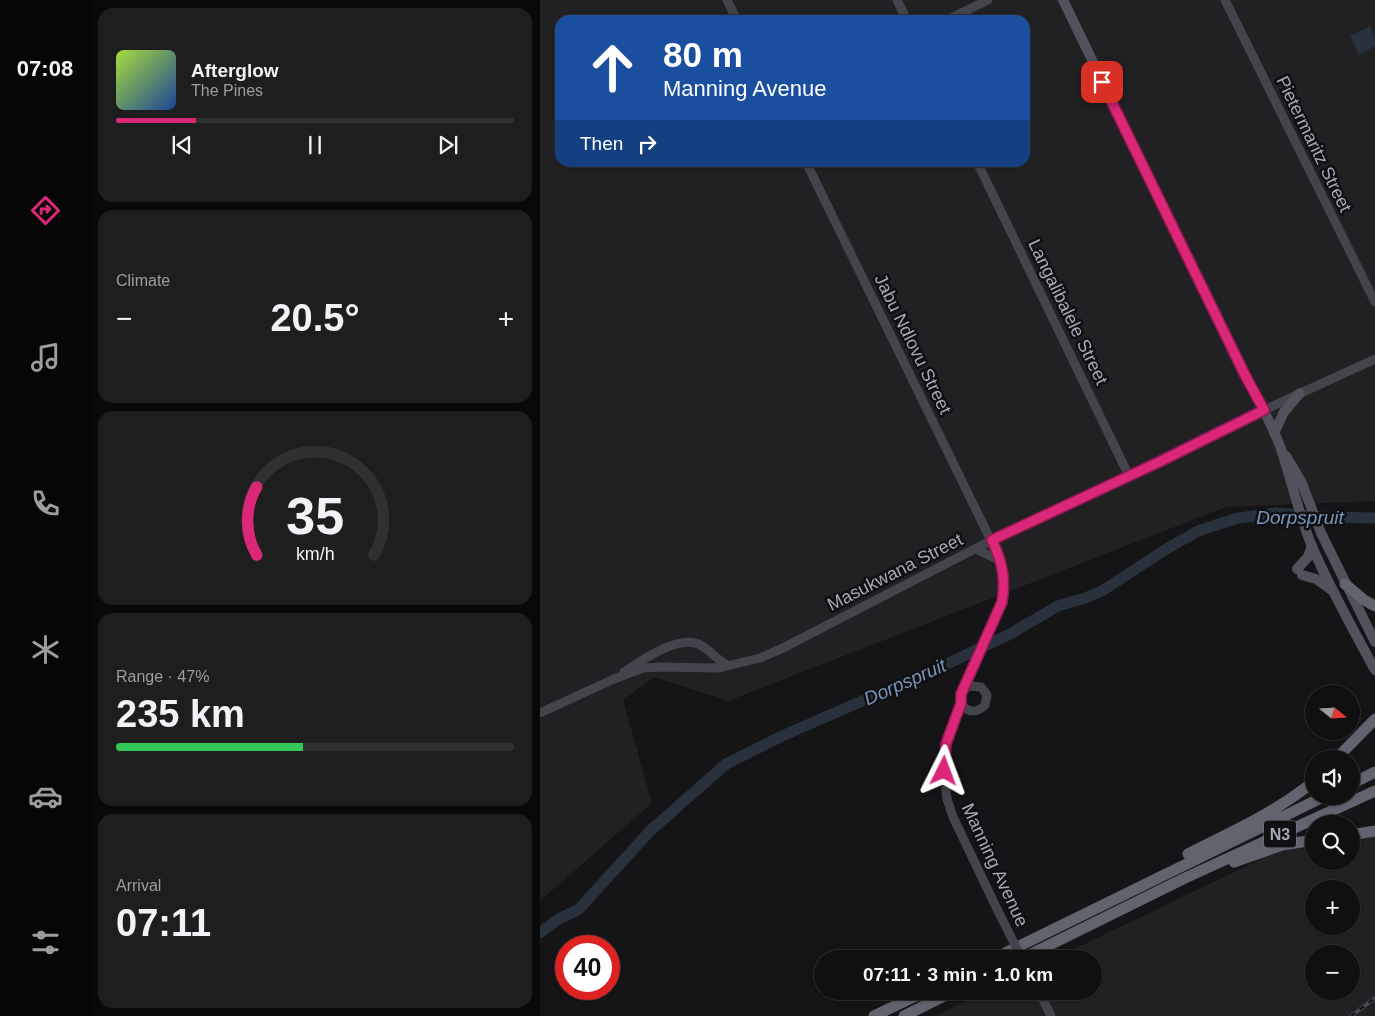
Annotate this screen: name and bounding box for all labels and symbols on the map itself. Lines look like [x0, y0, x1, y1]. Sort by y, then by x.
pin [1081, 61, 1123, 103]
street label: Pietermaritz Street [1272, 73, 1356, 215]
street label: Langalibalele Street [1024, 236, 1112, 388]
street label: Jabu Ndlovu Street [870, 271, 956, 417]
water label: Dorpspruit [1256, 507, 1345, 528]
street label: Masukwana Street [824, 529, 966, 615]
water label: Dorpspruit [861, 654, 950, 709]
north arrow [1305, 685, 1360, 740]
position arrow [917, 744, 969, 796]
street label: Manning Avenue [958, 800, 1032, 930]
road number: N3 [1264, 821, 1296, 848]
speed limit sign: 40 [555, 935, 620, 1000]

